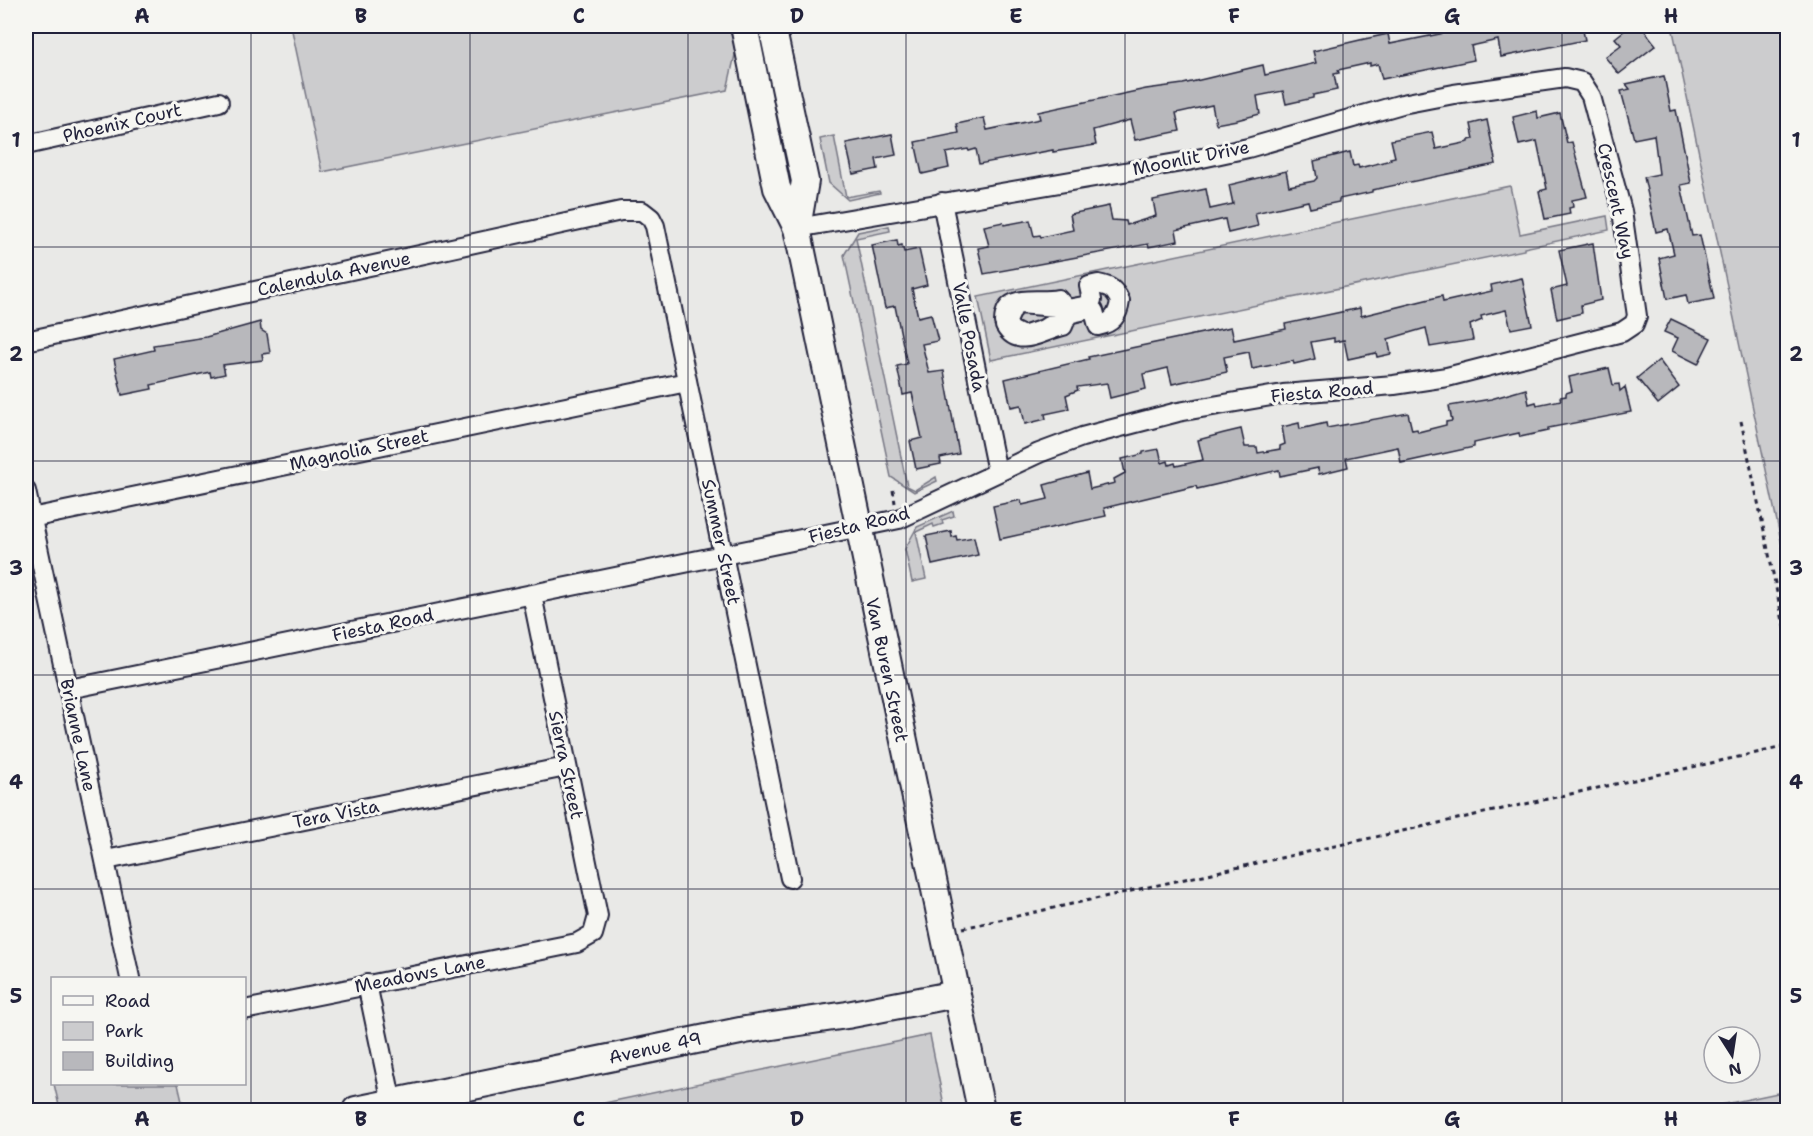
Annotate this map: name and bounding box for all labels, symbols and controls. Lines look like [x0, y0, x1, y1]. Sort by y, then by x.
text: A [134, 3, 150, 29]
text: B [355, 3, 367, 29]
text: C [573, 3, 585, 29]
text: D [790, 3, 804, 29]
text: E [1009, 3, 1023, 29]
text: F [1228, 3, 1240, 29]
text: G [1444, 3, 1460, 29]
text: H [1664, 3, 1678, 29]
street label: Phoenix Court [60, 98, 184, 148]
text: 1 [11, 127, 21, 153]
text: 1 [1791, 127, 1801, 153]
street label: Moonlit Drive [1131, 135, 1251, 181]
street label: Crescent Way [1592, 141, 1640, 261]
street label: Calendula Avenue [255, 246, 413, 302]
street label: Valle Posada [947, 280, 991, 394]
text: 2 [9, 341, 23, 367]
text: 2 [1789, 341, 1803, 367]
street label: Fiesta Road [1270, 376, 1374, 408]
street label: Magnolia Street [287, 424, 431, 476]
street label: Summer Street [696, 477, 746, 607]
street label: Fiesta Road [806, 501, 912, 549]
text: 3 [9, 555, 23, 581]
text: 3 [1789, 555, 1803, 581]
street label: Van Buren Street [860, 595, 914, 745]
street label: Fiesta Road [330, 603, 436, 647]
street label: Brianne Lane [54, 676, 102, 794]
street label: Sierra Street [543, 709, 589, 822]
text: 4 [9, 769, 23, 795]
text: 4 [1789, 769, 1803, 795]
street label: Tera Vista [291, 794, 381, 834]
street label: Meadows Lane [353, 950, 487, 998]
legend [51, 977, 246, 1085]
text: 5 [10, 983, 22, 1009]
text: 5 [1790, 983, 1802, 1009]
text: Road [105, 989, 150, 1013]
text: Park [105, 1019, 144, 1043]
north arrow [1702, 1025, 1762, 1085]
street label: Avenue 49 [607, 1026, 703, 1070]
text: Building [105, 1049, 174, 1073]
text: N [1727, 1058, 1743, 1081]
text: A [134, 1106, 150, 1132]
text: B [355, 1106, 367, 1132]
text: C [573, 1106, 585, 1132]
text: D [790, 1106, 804, 1132]
text: E [1009, 1106, 1023, 1132]
text: F [1228, 1106, 1240, 1132]
text: G [1444, 1106, 1460, 1132]
text: H [1664, 1106, 1678, 1132]

